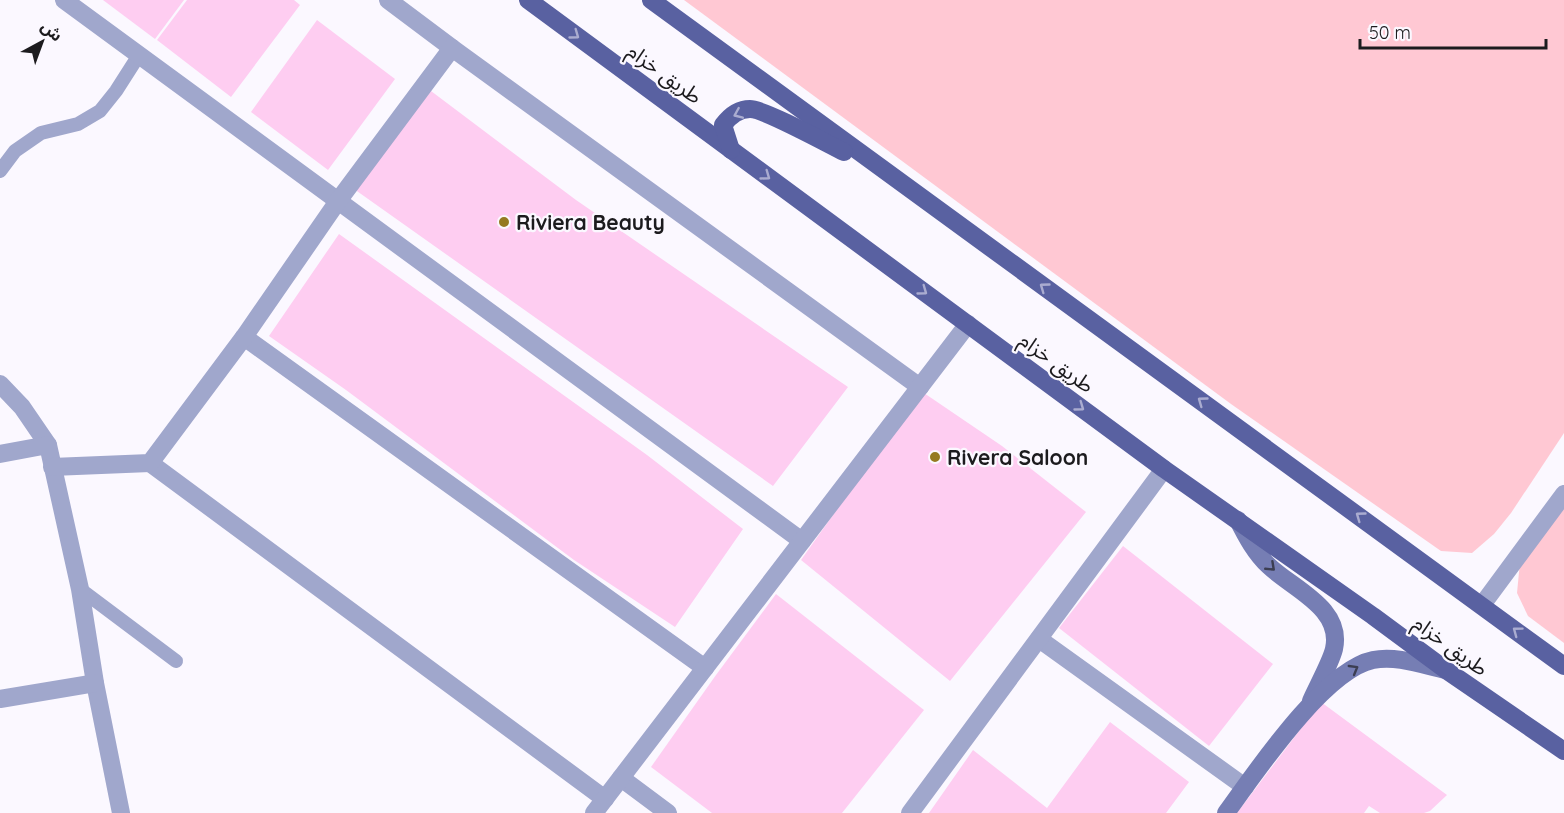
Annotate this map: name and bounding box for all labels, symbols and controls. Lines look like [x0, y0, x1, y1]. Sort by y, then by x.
north arrow [12, 12, 72, 72]
scale bar [1360, 12, 1546, 50]
text: ش [37, 16, 67, 45]
text: 50 m [1369, 21, 1411, 44]
one-way arrow [569, 28, 580, 39]
street label: طريق خزام [620, 37, 708, 112]
one-way arrow [734, 107, 745, 119]
one-way arrow [759, 168, 770, 179]
place label: Riviera Beauty [516, 209, 665, 235]
marker: Riviera Beauty [497, 215, 511, 229]
one-way arrow [1039, 283, 1050, 294]
one-way arrow [916, 284, 927, 295]
street label: طريق خزام [1012, 326, 1100, 401]
one-way arrow [1197, 398, 1208, 409]
one-way arrow [1073, 400, 1084, 411]
place label: Rivera Saloon [947, 444, 1088, 470]
marker: Rivera Saloon [928, 450, 942, 464]
one-way arrow [1355, 512, 1366, 523]
one-way arrow [1263, 560, 1274, 571]
street label: طريق خزام [1406, 609, 1494, 684]
one-way arrow [1513, 627, 1524, 638]
one-way arrow [1348, 664, 1358, 676]

